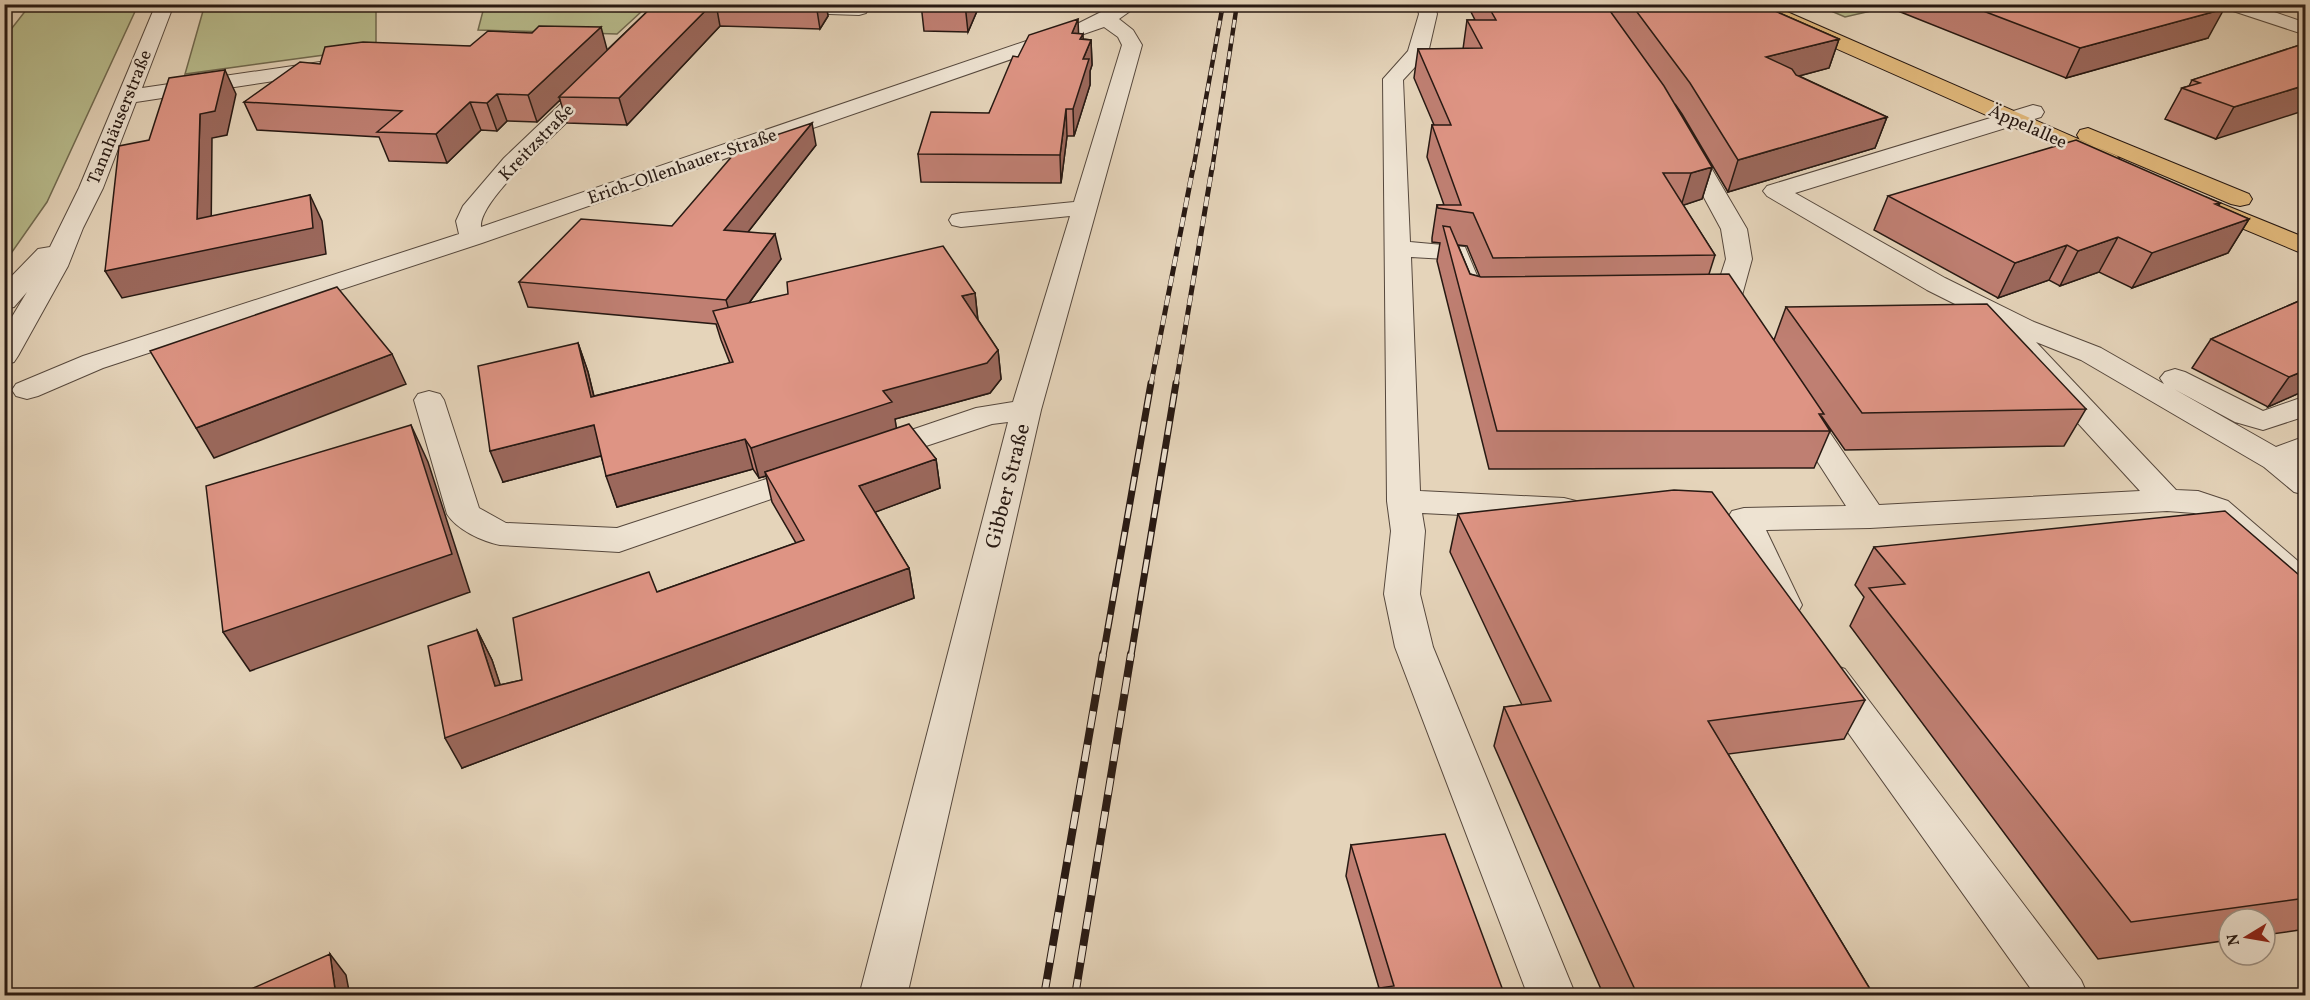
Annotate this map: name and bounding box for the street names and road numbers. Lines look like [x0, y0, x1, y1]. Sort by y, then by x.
street label: Tannhäuserstraße [82, 46, 159, 189]
street label: Kreitzstraße [494, 99, 580, 187]
street label: Äppelallee [1984, 99, 2071, 156]
street label: Erich-Ollenhauer-Straße [584, 123, 781, 212]
street label: Gibber Straße [979, 421, 1038, 552]

